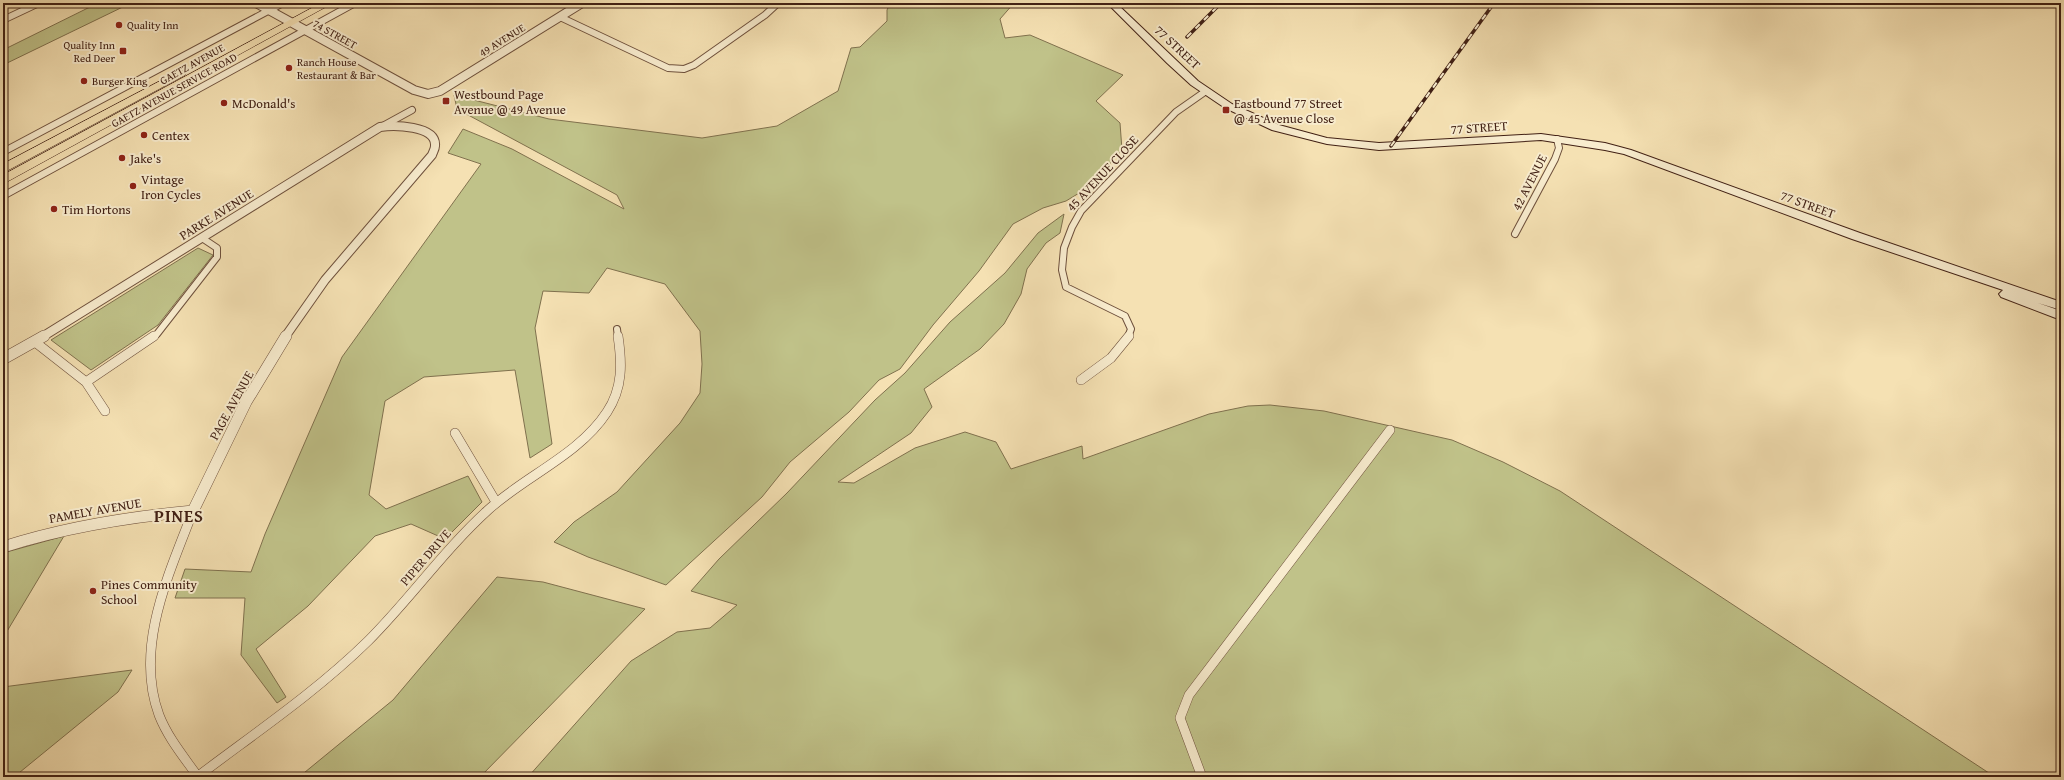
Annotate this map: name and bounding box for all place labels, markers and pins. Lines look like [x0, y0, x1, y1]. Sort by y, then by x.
place label: Quality Inn [127, 17, 179, 33]
marker: Quality Inn [114, 20, 124, 30]
place label: Quality Inn Red Deer [63, 37, 116, 66]
marker: Quality Inn Red Deer [118, 46, 128, 56]
place label: Ranch House Restaurant & Bar [297, 54, 376, 83]
marker: Ranch House Restaurant & Bar [284, 63, 294, 73]
place label: Burger King [92, 73, 148, 89]
marker: Burger King [79, 76, 89, 86]
place label: Westbound Page Avenue @ 49 Avenue [454, 85, 566, 119]
place label: McDonald's [232, 94, 296, 113]
place label: Eastbound 77 Street @ 45 Avenue Close [1234, 94, 1343, 128]
marker: Westbound Page Avenue @ 49 Avenue [441, 96, 451, 106]
marker: McDonald's [219, 98, 229, 108]
marker: Eastbound 77 Street @ 45 Avenue Close [1221, 105, 1231, 115]
place label: Centex [152, 126, 190, 145]
marker: Centex [139, 130, 149, 140]
place label: Jake's [128, 149, 161, 168]
marker: Jake's [117, 153, 127, 163]
place label: Vintage Iron Cycles [141, 170, 201, 204]
marker: Vintage Iron Cycles [128, 181, 138, 191]
place label: Tim Hortons [62, 200, 131, 219]
marker: Tim Hortons [49, 204, 59, 214]
place label: Pines Community School [101, 575, 198, 609]
marker: Pines Community School [88, 586, 98, 596]

